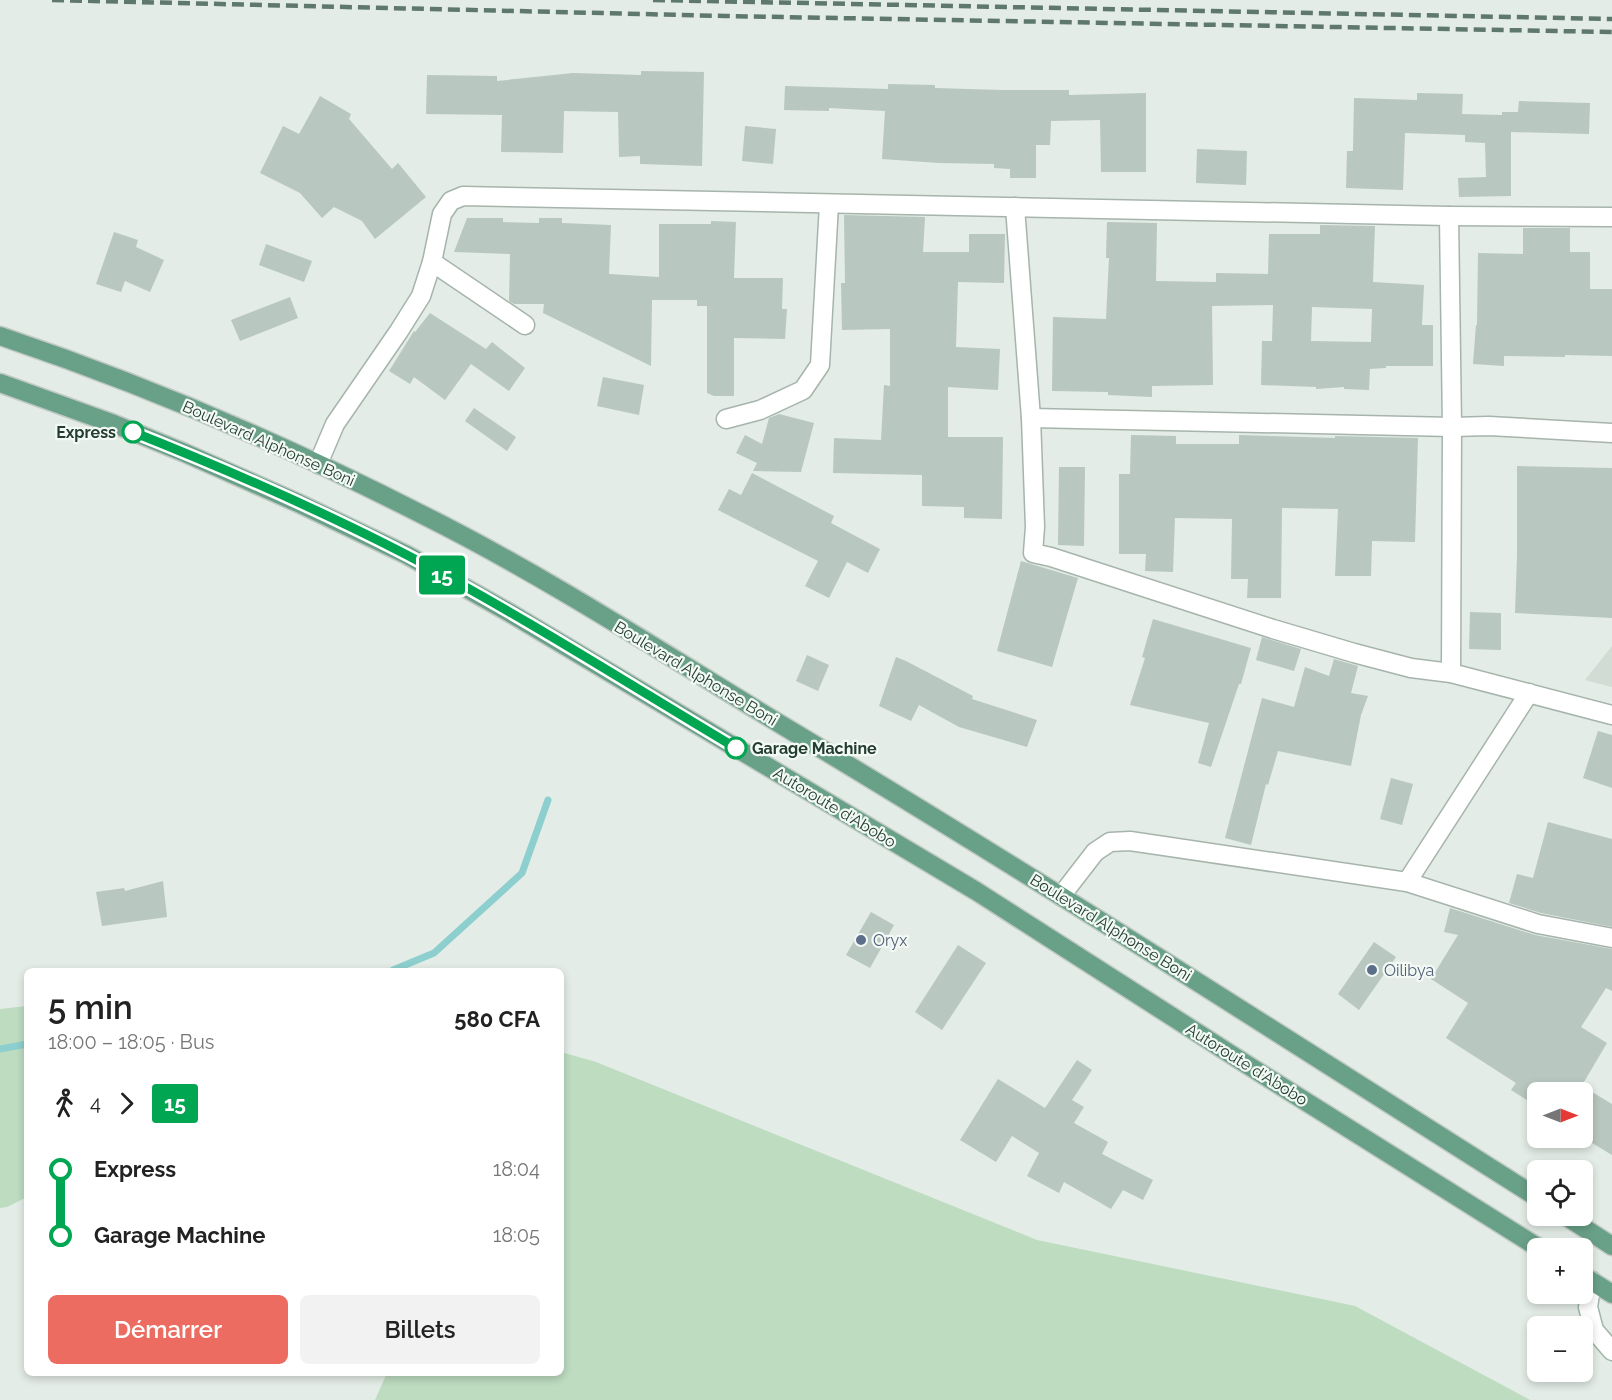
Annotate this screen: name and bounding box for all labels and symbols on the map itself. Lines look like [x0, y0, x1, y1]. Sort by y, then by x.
street label: Boulevard Alphonse Boni [180, 397, 358, 490]
marker: Express [122, 421, 144, 443]
place label: Express [56, 423, 116, 442]
line badge: 15 [415, 556, 469, 594]
street label: Boulevard Alphonse Boni [611, 617, 781, 730]
marker: Garage Machine [725, 737, 747, 759]
place label: Garage Machine [752, 739, 877, 758]
street label: Autoroute d'Abobo [770, 763, 899, 852]
street label: Boulevard Alphonse Boni [1027, 870, 1195, 985]
place label: Oryx [873, 931, 907, 950]
marker: Oryx [854, 933, 868, 947]
place label: Oilibya [1384, 961, 1434, 980]
marker: Oilibya [1365, 963, 1379, 977]
street label: Autoroute d'Abobo [1182, 1019, 1311, 1109]
north arrow [1527, 1082, 1593, 1148]

